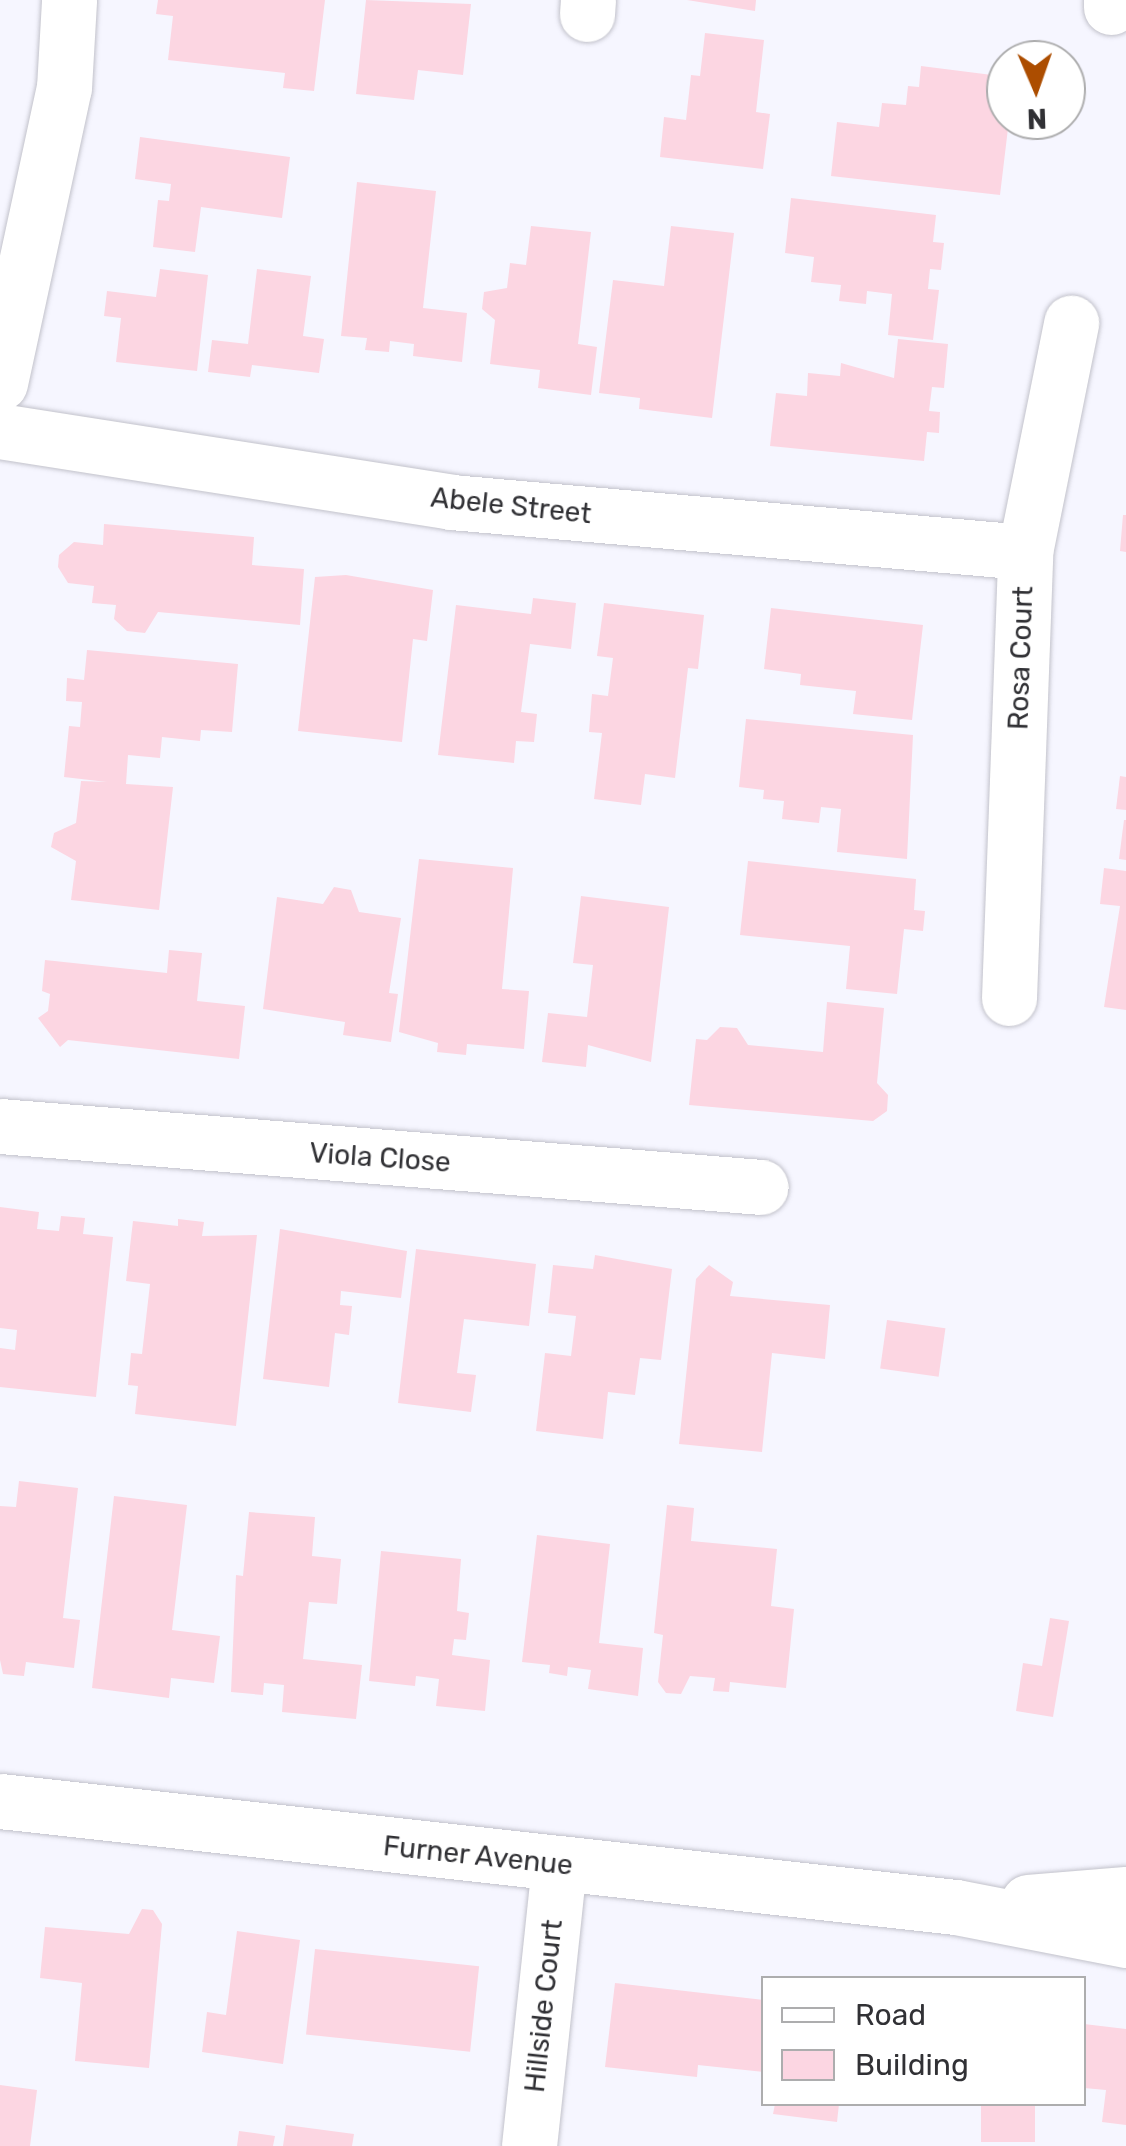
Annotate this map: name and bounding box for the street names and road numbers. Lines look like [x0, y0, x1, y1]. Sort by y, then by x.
street label: Abele Street [429, 481, 593, 531]
street label: Rosa Court [1002, 585, 1040, 731]
street label: Viola Close [308, 1136, 452, 1180]
street label: Furner Avenue [381, 1829, 575, 1883]
street label: Hillside Court [518, 1918, 570, 2094]

